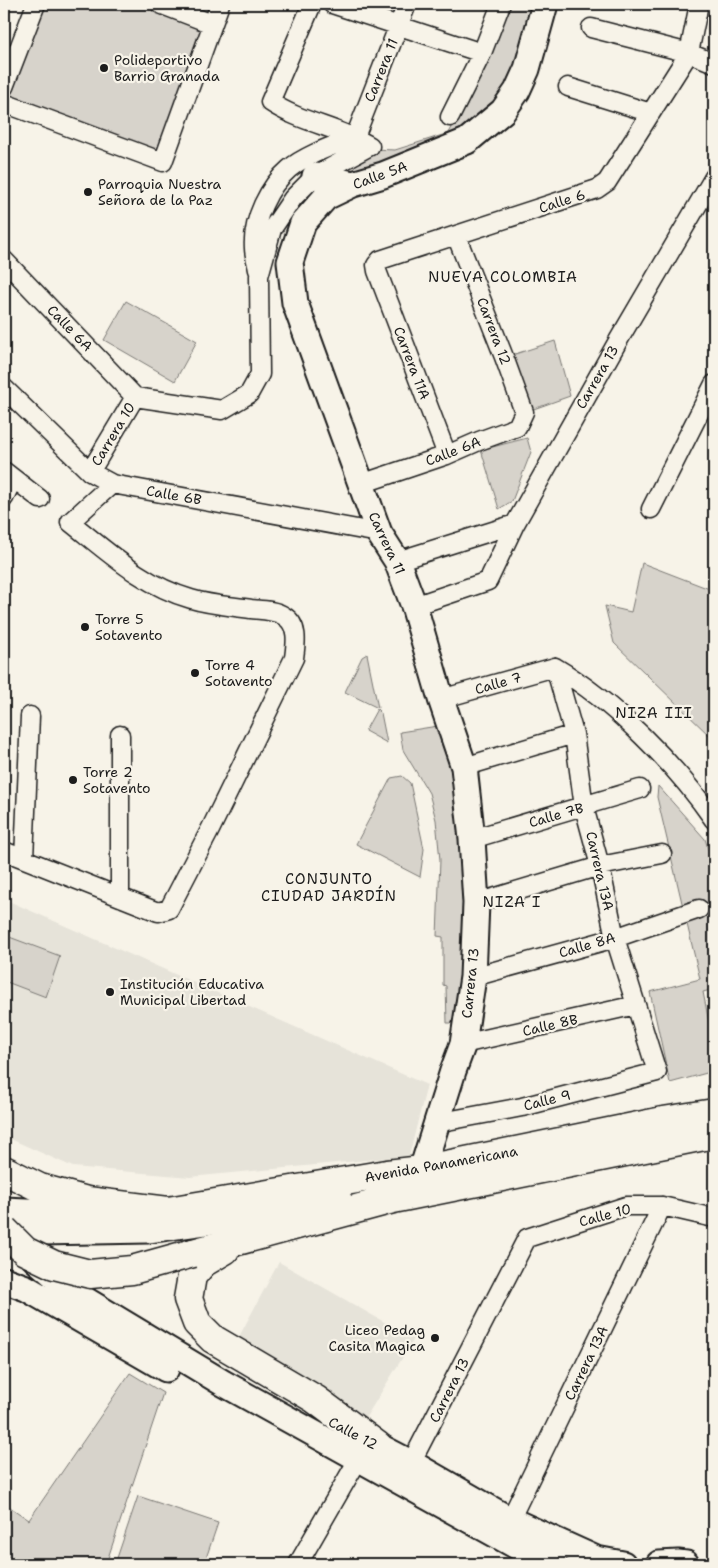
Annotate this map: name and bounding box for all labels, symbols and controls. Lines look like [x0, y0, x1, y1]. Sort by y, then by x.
street label: Carrera 11 [360, 36, 402, 104]
place label: Polideportivo Barrio Granada [114, 51, 220, 85]
marker: Polideportivo Barrio Granada [98, 62, 110, 74]
street label: Calle 5A [350, 157, 410, 193]
place label: Parroquia Nuestra Señora de la Paz [98, 175, 221, 209]
street label: Calle 6 [536, 185, 588, 217]
marker: Parroquia Nuestra Señora de la Paz [82, 186, 94, 198]
district label: NUEVA COLOMBIA [428, 267, 578, 287]
street label: Carrera 12 [473, 295, 515, 367]
street label: Calle 6A [43, 301, 97, 355]
street label: Carrera 11A [390, 324, 434, 402]
street label: Carrera 13 [572, 342, 622, 412]
street label: Carrera 10 [87, 399, 139, 469]
street label: Calle 6A [423, 432, 483, 470]
street label: Calle 6B [145, 481, 203, 509]
street label: Carrera 11 [365, 509, 409, 577]
place label: Torre 5 Sotavento [95, 610, 163, 644]
marker: Torre 5 Sotavento [79, 621, 91, 633]
place label: Torre 4 Sotavento [205, 656, 273, 690]
marker: Torre 4 Sotavento [189, 667, 201, 679]
street label: Calle 7 [473, 668, 523, 698]
district label: NIZA III [615, 703, 693, 723]
place label: Torre 2 Sotavento [83, 763, 151, 797]
marker: Torre 2 Sotavento [67, 774, 79, 786]
street label: Calle 7B [527, 799, 585, 831]
street label: Carrera 13A [582, 830, 618, 912]
district label: CONJUNTO CIUDAD JARDÍN [261, 869, 397, 906]
district label: NIZA I [483, 892, 541, 912]
street label: Calle 8A [557, 928, 617, 962]
street label: Carrera 13 [457, 947, 483, 1019]
place label: Institución Educativa Municipal Libertad [120, 975, 264, 1009]
marker: Institución Educativa Municipal Libertad [104, 986, 116, 998]
street label: Calle 8B [521, 1010, 579, 1040]
street label: Calle 9 [522, 1085, 572, 1115]
street label: Avenida Panamericana [363, 1142, 519, 1186]
street label: Calle 10 [577, 1199, 633, 1231]
place label: Liceo Pedag Casita Magica [329, 1321, 425, 1355]
street label: Carrera 13A [560, 1323, 612, 1403]
marker: Liceo Pedag Casita Magica [429, 1332, 441, 1344]
street label: Carrera 13 [425, 1354, 473, 1426]
street label: Calle 12 [325, 1413, 381, 1453]

